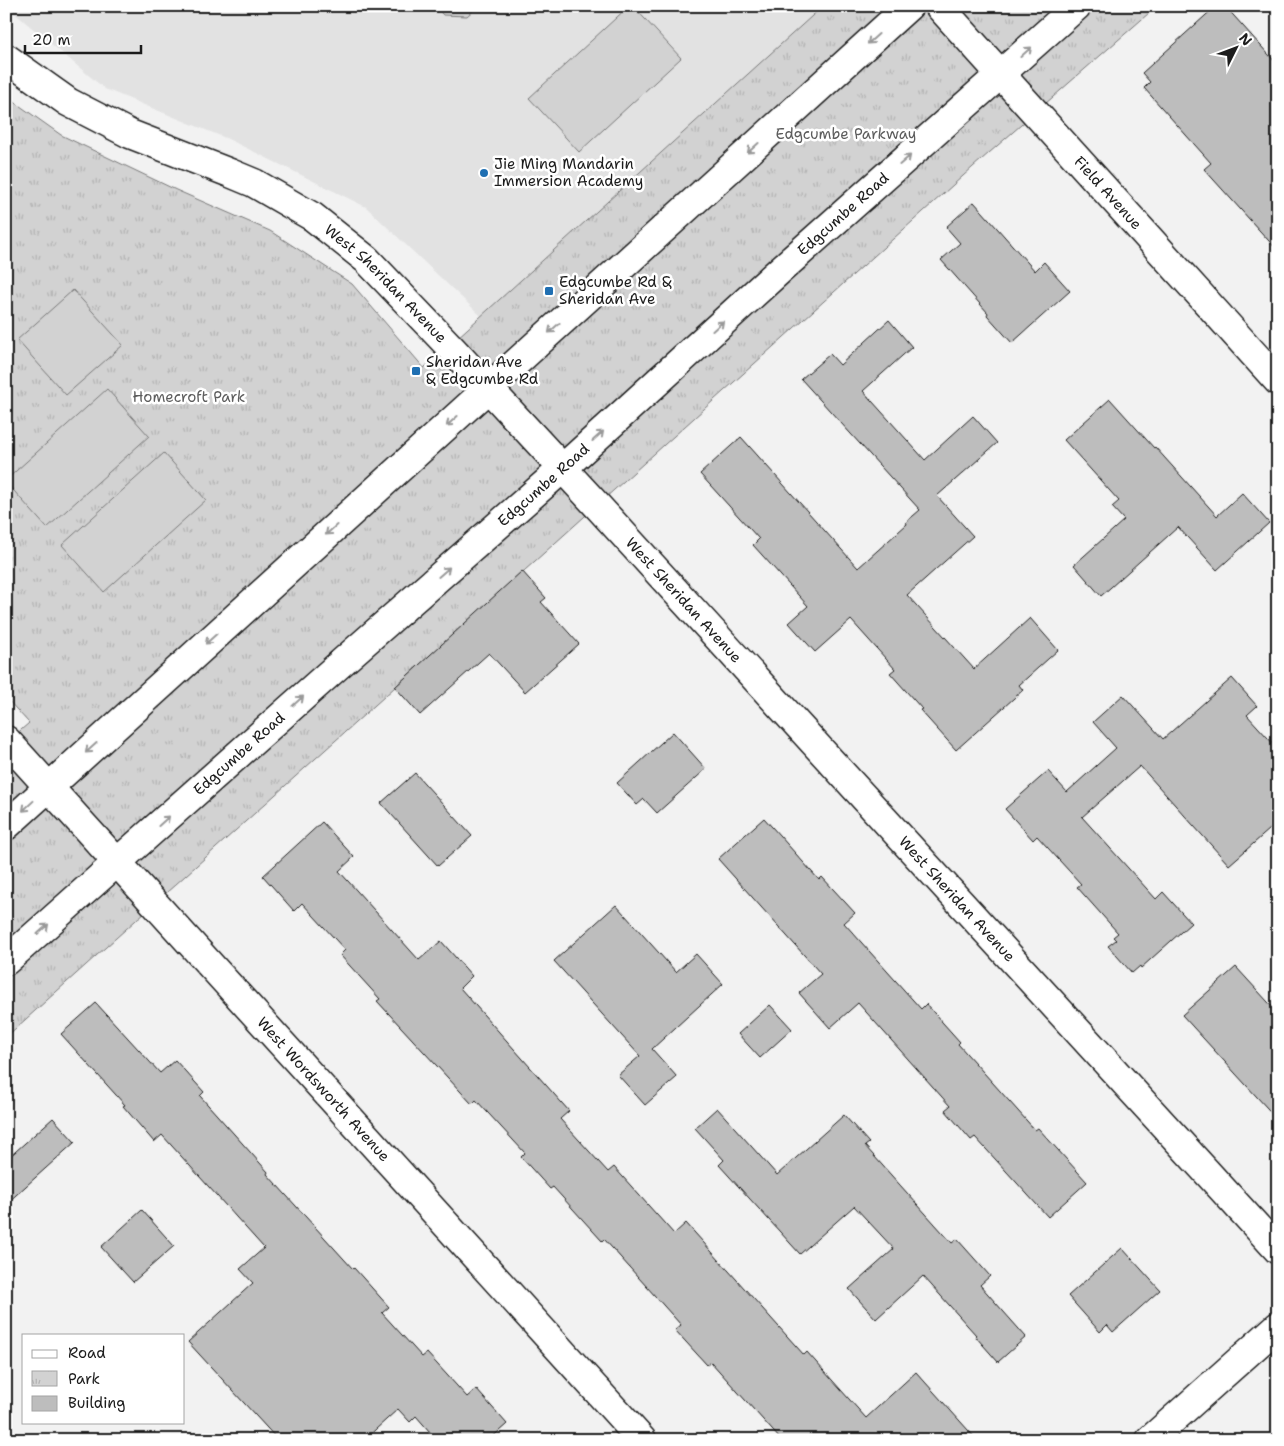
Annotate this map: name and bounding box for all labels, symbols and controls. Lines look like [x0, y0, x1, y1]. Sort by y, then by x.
scale bar [25, 22, 141, 54]
north arrow [1212, 22, 1262, 72]
text: N [1235, 29, 1256, 49]
text: 20 m [32, 30, 71, 50]
one-way arrow [867, 33, 880, 45]
one-way arrow [1020, 46, 1033, 58]
park label: Edgcumbe Parkway [776, 124, 916, 144]
one-way arrow [746, 142, 759, 154]
street label: Field Avenue [1070, 152, 1146, 234]
place label: Jie Ming Mandarin Immersion Academy [494, 154, 643, 191]
one-way arrow [898, 154, 911, 165]
marker: Jie Ming Mandarin Immersion Academy [478, 167, 490, 179]
street label: Edgcumbe Road [793, 168, 894, 260]
street label: West Sheridan Avenue [320, 220, 451, 347]
place label: Edgcumbe Rd & Sheridan Ave [559, 272, 672, 309]
marker: Edgcumbe Rd & Sheridan Ave [543, 285, 555, 297]
one-way arrow [712, 320, 725, 332]
one-way arrow [548, 322, 561, 334]
place label: Sheridan Ave & Edgcumbe Rd [426, 352, 539, 389]
marker: Sheridan Ave & Edgcumbe Rd [410, 365, 422, 377]
park label: Homecroft Park [133, 387, 245, 407]
one-way arrow [445, 415, 458, 427]
one-way arrow [592, 430, 605, 442]
street label: Edgcumbe Road [493, 439, 594, 531]
one-way arrow [325, 524, 338, 536]
street label: West Sheridan Avenue [621, 533, 746, 667]
one-way arrow [438, 566, 451, 578]
one-way arrow [205, 633, 218, 645]
one-way arrow [292, 695, 305, 707]
street label: Edgcumbe Road [189, 707, 290, 800]
one-way arrow [84, 742, 97, 754]
one-way arrow [21, 800, 34, 812]
one-way arrow [157, 815, 170, 827]
street label: West Sheridan Avenue [894, 832, 1020, 966]
one-way arrow [36, 923, 49, 935]
street label: West Wordsworth Avenue [252, 1013, 394, 1166]
legend [22, 1334, 185, 1424]
text: Road [68, 1343, 106, 1363]
text: Park [68, 1369, 100, 1389]
text: Building [68, 1393, 125, 1413]

